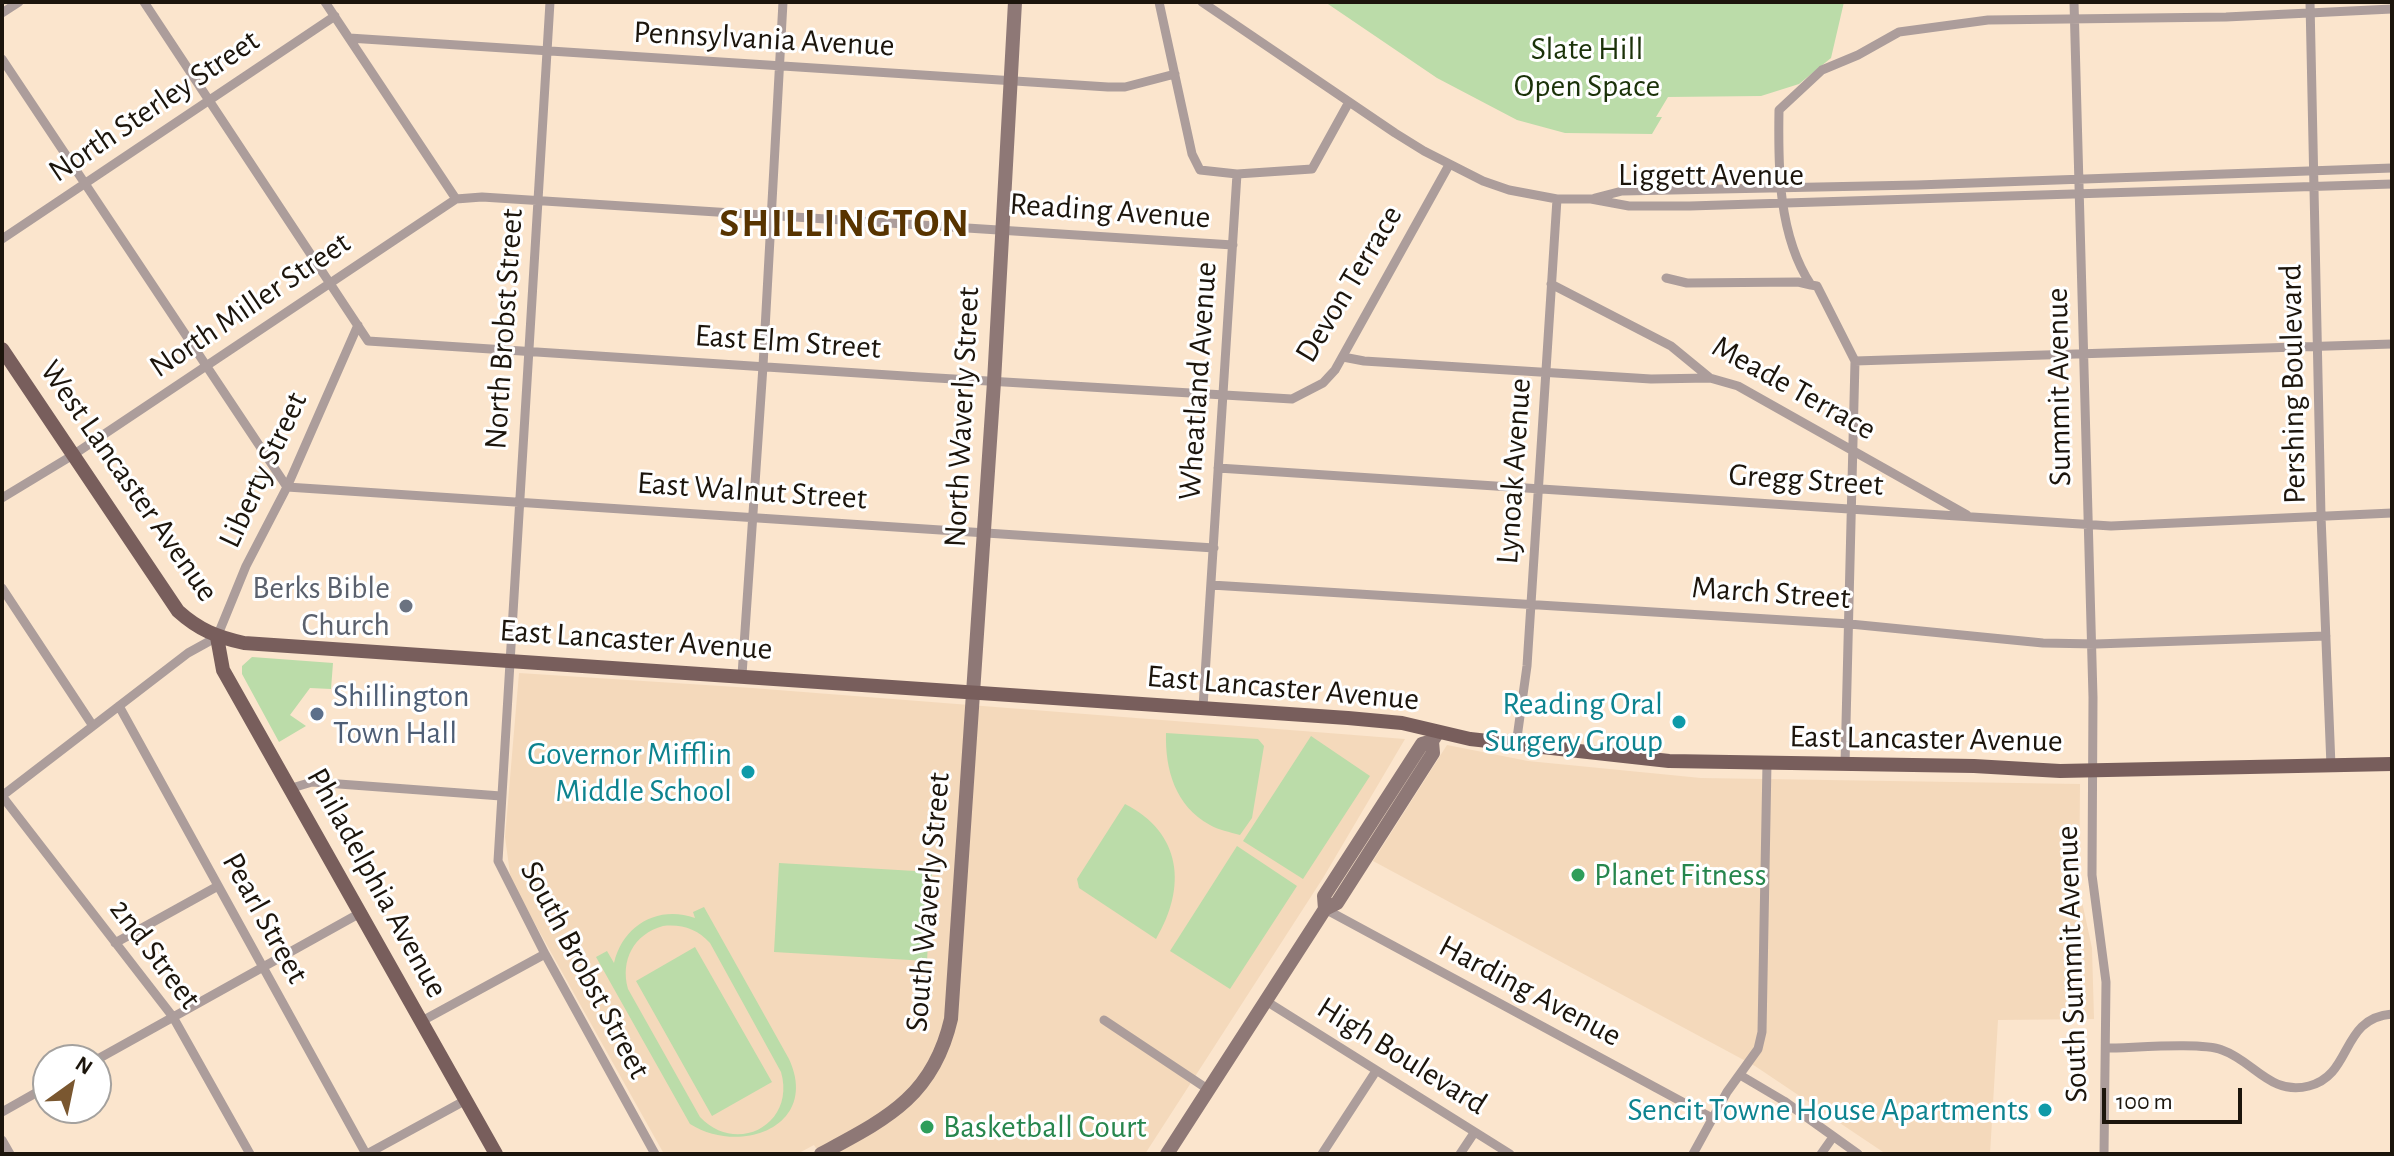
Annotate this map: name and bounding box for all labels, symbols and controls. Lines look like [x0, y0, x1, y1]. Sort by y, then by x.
street label: Pennsylvania Avenue [633, 13, 895, 65]
street label: North Sterley Street [41, 21, 267, 191]
park label: Slate Hill Open Space [1514, 30, 1660, 105]
street label: Liggett Avenue [1618, 156, 1804, 194]
street label: Reading Avenue [1008, 185, 1212, 237]
street label: Devon Terrace [1287, 199, 1411, 369]
district label: SHILLINGTON [719, 200, 971, 248]
street label: North Brobst Street [476, 207, 532, 451]
street label: North Miller Street [142, 224, 358, 386]
street label: Wheatland Avenue [1171, 261, 1225, 501]
street label: Pershing Boulevard [2272, 264, 2314, 504]
street label: North Waverly Street [936, 286, 988, 548]
street label: Summit Avenue [2038, 287, 2080, 487]
street label: East Elm Street [694, 316, 882, 368]
street label: Meade Terrace [1705, 327, 1883, 449]
street label: West Lancaster Avenue [31, 353, 227, 609]
street label: Lynoak Avenue [1488, 377, 1540, 565]
street label: Liberty Street [210, 386, 316, 554]
street label: Gregg Street [1727, 455, 1885, 505]
street label: East Walnut Street [636, 464, 868, 518]
street label: March Street [1690, 568, 1852, 618]
place label: Berks Bible Church [252, 569, 390, 644]
marker: Berks Bible Church [397, 597, 415, 615]
street label: East Lancaster Avenue [498, 611, 774, 669]
street label: East Lancaster Avenue [1145, 657, 1421, 719]
place label: Shillington Town Hall [333, 677, 469, 752]
place label: Reading Oral Surgery Group [1484, 685, 1663, 760]
marker: Shillington Town Hall [308, 705, 326, 723]
marker: Reading Oral Surgery Group [1670, 713, 1688, 731]
street label: East Lancaster Avenue [1789, 717, 2063, 761]
place label: Governor Mifflin Middle School [527, 735, 732, 810]
street label: Philadelphia Avenue [298, 761, 456, 1005]
marker: Governor Mifflin Middle School [739, 763, 757, 781]
street label: South Waverly Street [898, 771, 958, 1033]
street label: South Summit Avenue [2048, 825, 2096, 1103]
street label: Pearl Street [213, 846, 317, 990]
street label: South Brobst Street [512, 855, 658, 1085]
place label: Planet Fitness [1594, 856, 1767, 894]
marker: Planet Fitness [1569, 866, 1587, 884]
street label: 2nd Street [101, 891, 209, 1017]
street label: Harding Avenue [1432, 927, 1628, 1055]
street label: High Boulevard [1310, 989, 1494, 1123]
north arrow [32, 1044, 112, 1124]
text: N [72, 1052, 96, 1079]
scale bar [2106, 1072, 2246, 1122]
text: 100 m [2116, 1090, 2173, 1114]
place label: Sencit Towne House Apartments [1628, 1091, 2029, 1129]
marker: Sencit Towne House Apartments [2036, 1101, 2054, 1119]
place label: Basketball Court [943, 1108, 1146, 1146]
marker: Basketball Court [918, 1118, 936, 1136]

